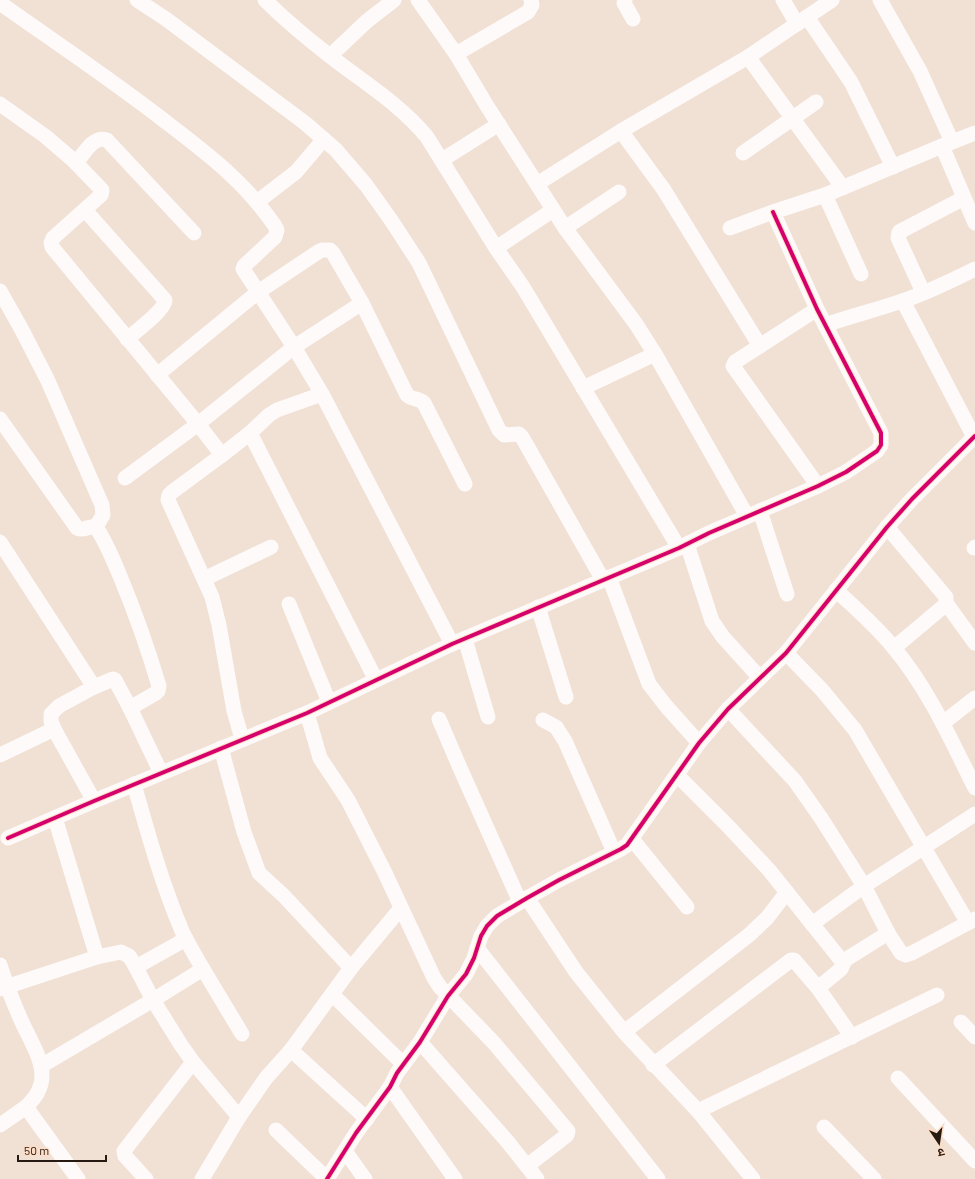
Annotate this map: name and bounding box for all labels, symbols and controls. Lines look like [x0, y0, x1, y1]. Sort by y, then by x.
north arrow [919, 1123, 959, 1163]
scale bar [18, 1137, 106, 1163]
text: 50 m [24, 1143, 49, 1157]
text: उ [936, 1146, 946, 1160]

